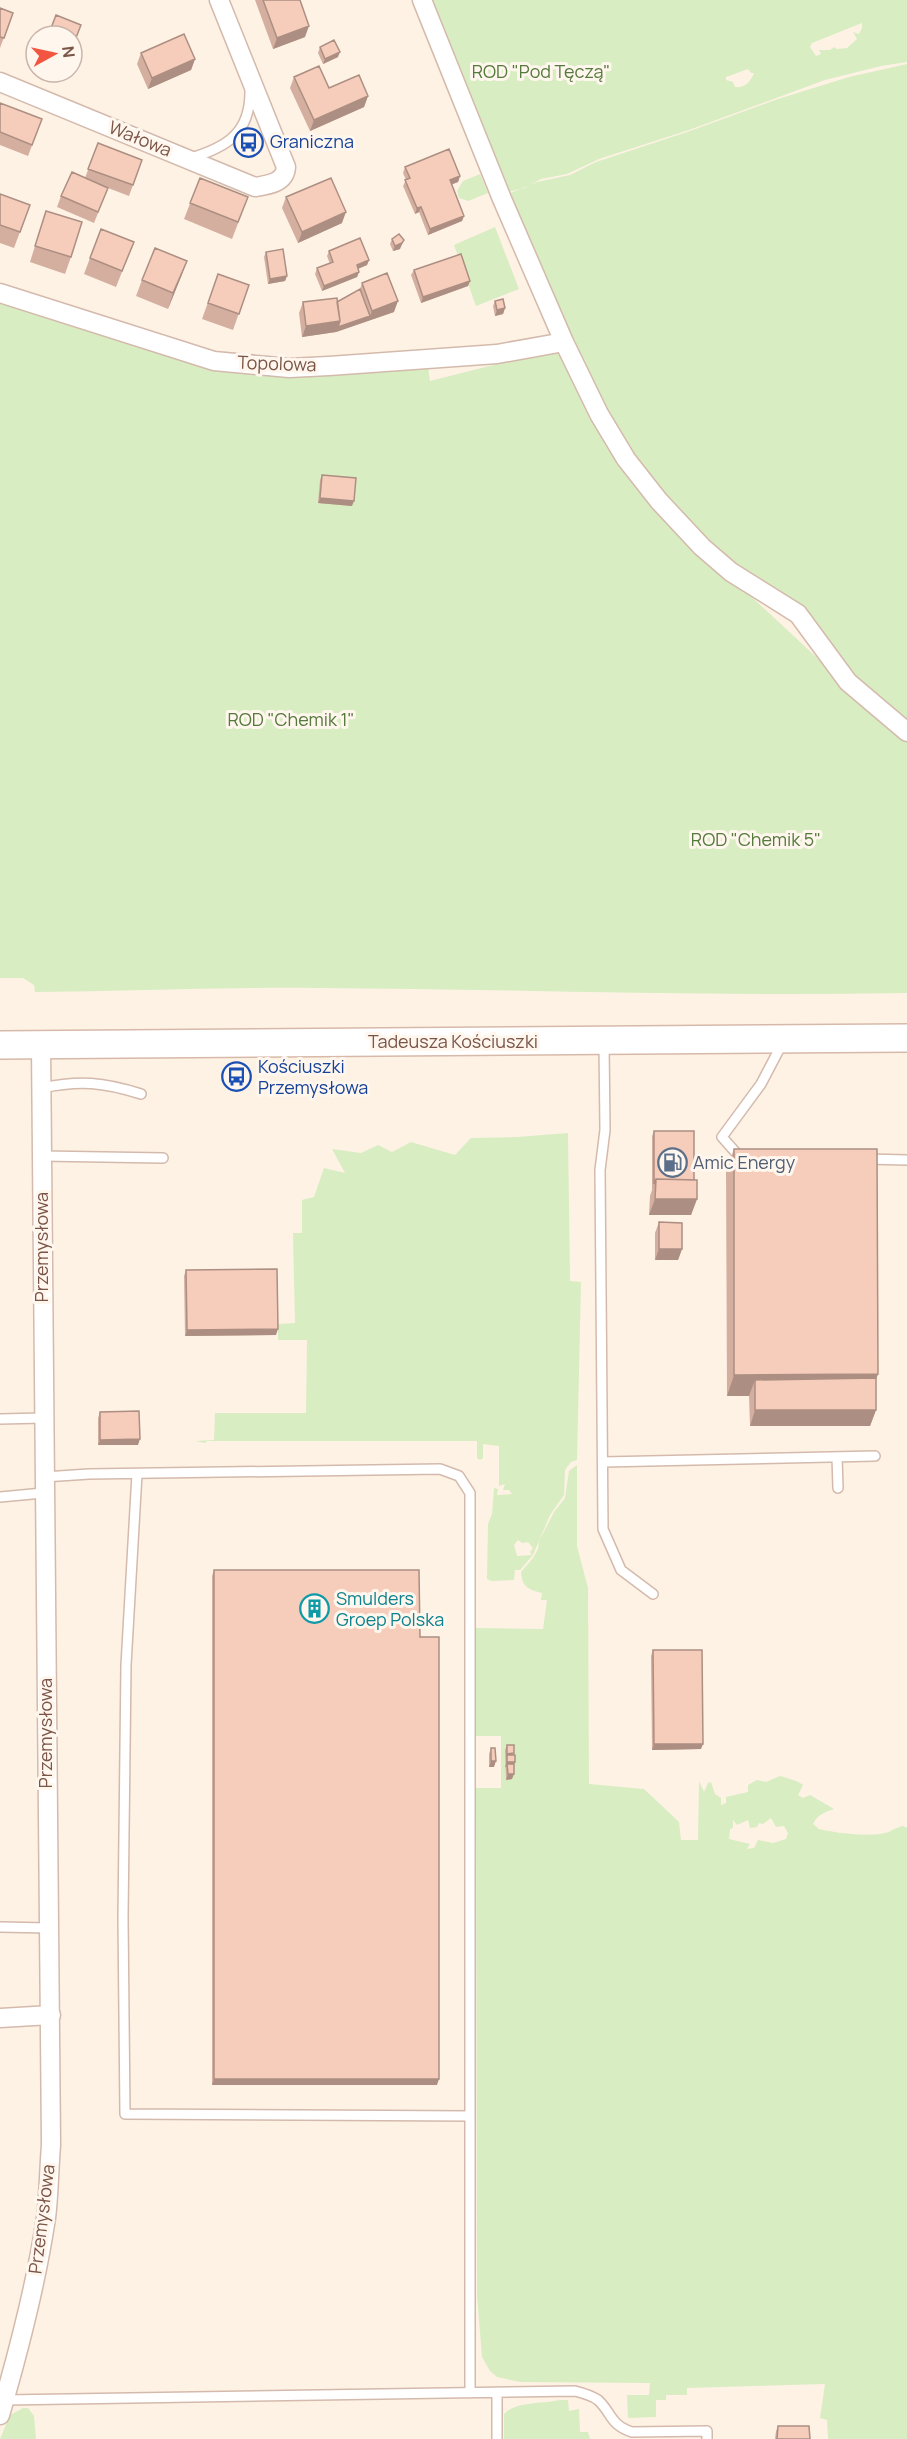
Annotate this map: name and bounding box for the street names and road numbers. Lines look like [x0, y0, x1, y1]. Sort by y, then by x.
street label: Wałowa [105, 115, 175, 162]
street label: Topolowa [237, 350, 317, 376]
street label: Tadeusza Kościuszki [368, 1029, 538, 1053]
street label: Przemysłowa [29, 1192, 53, 1302]
street label: Przemysłowa [33, 1678, 57, 1788]
street label: Przemysłowa [22, 2163, 60, 2275]

